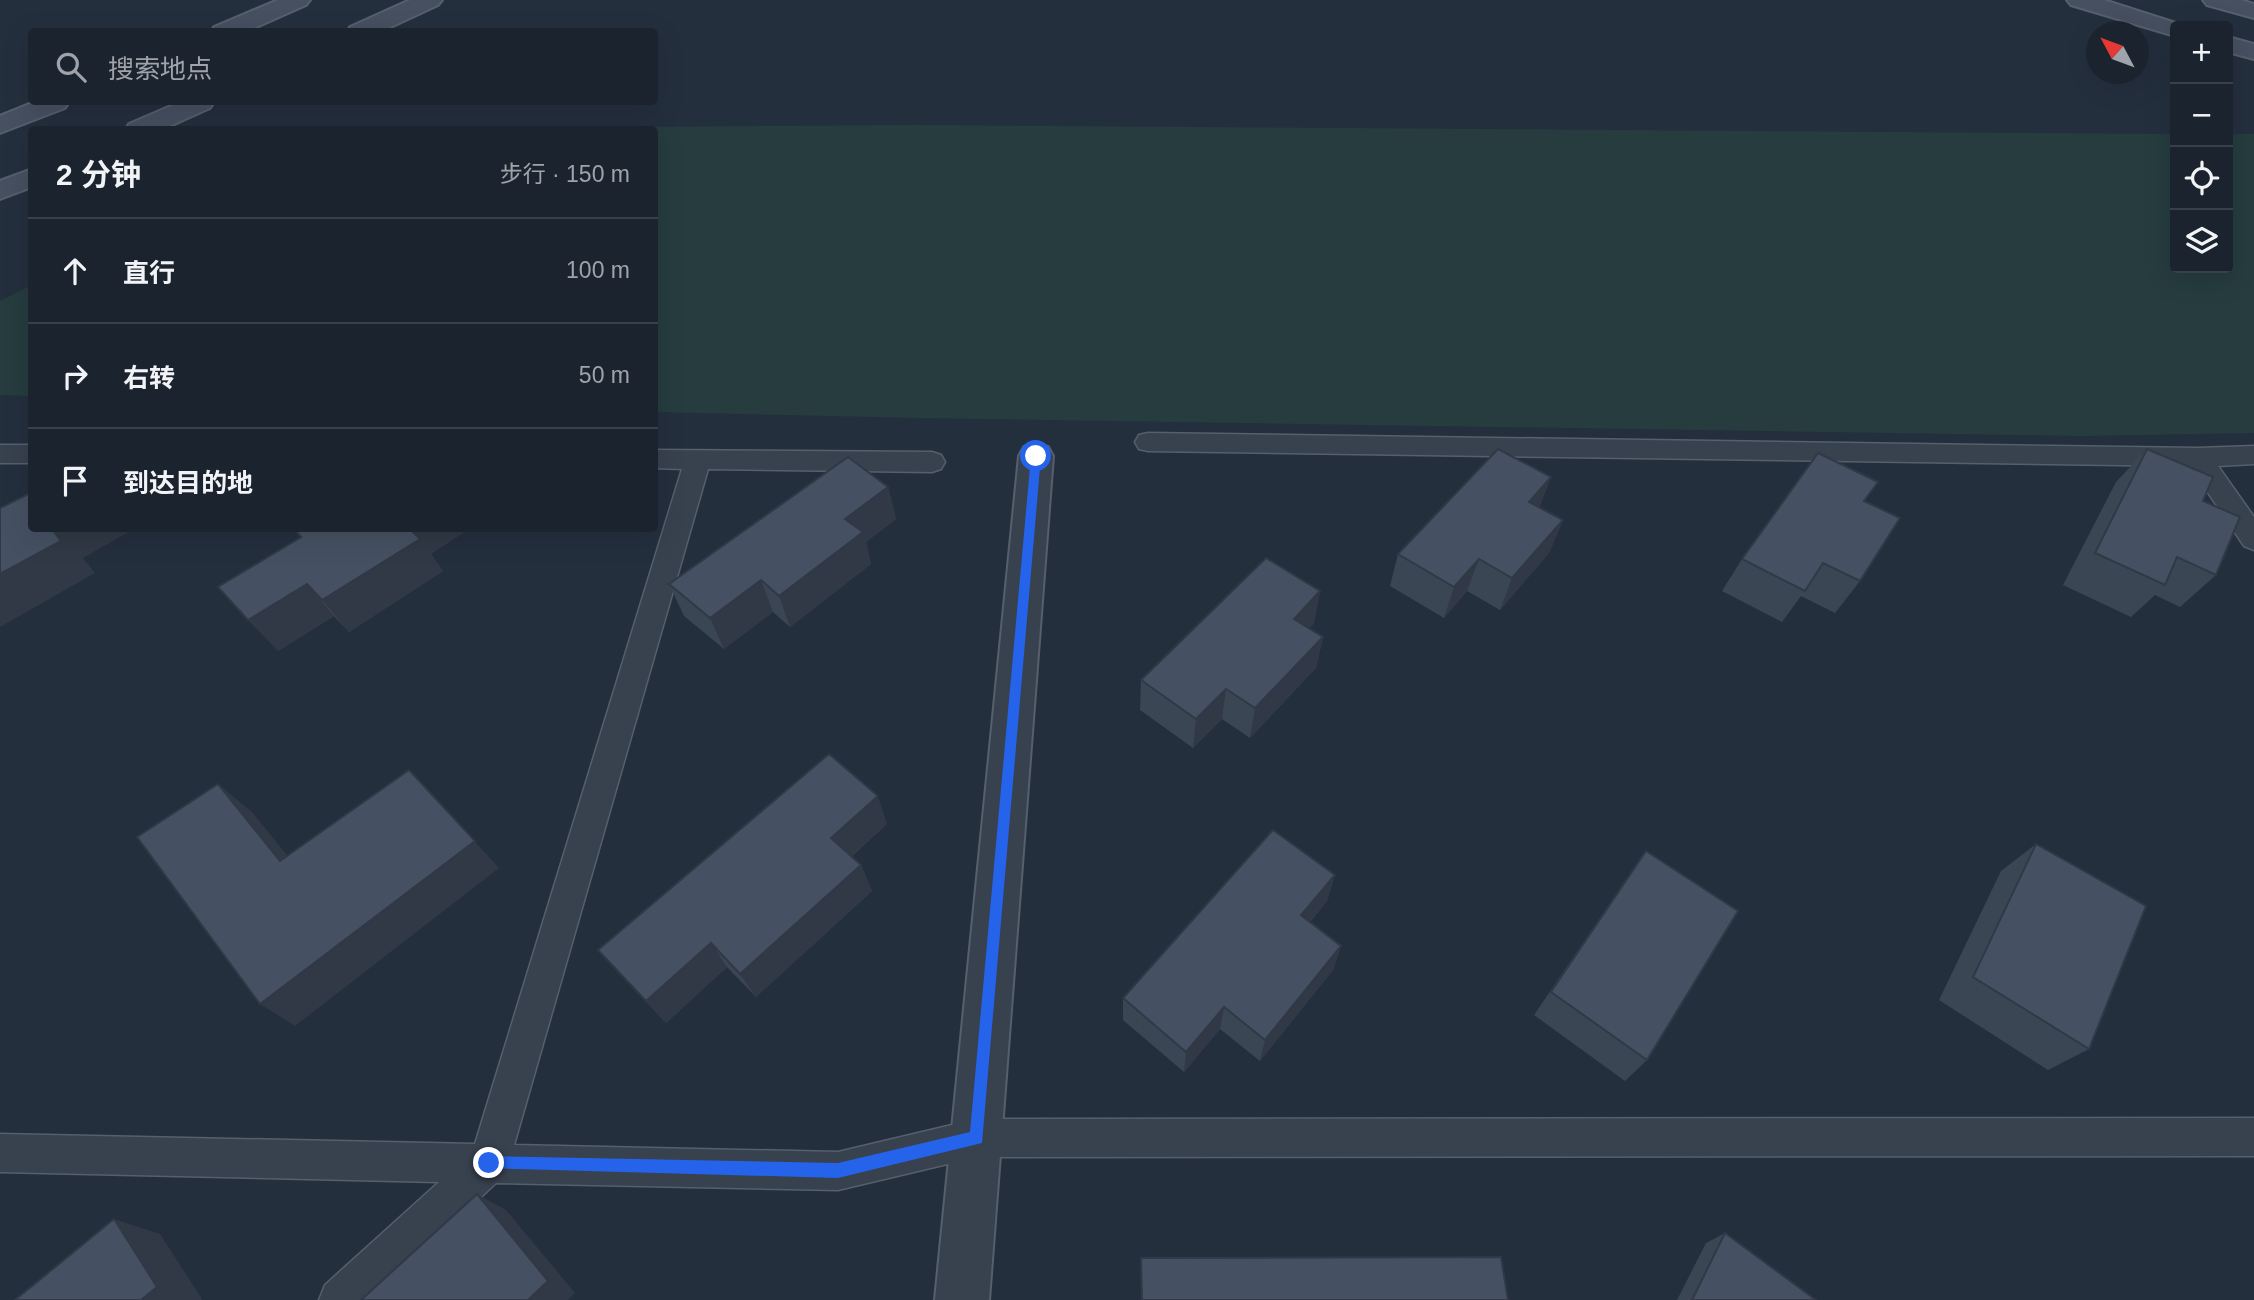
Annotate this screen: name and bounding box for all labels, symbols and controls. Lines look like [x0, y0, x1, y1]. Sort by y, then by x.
north arrow [2086, 21, 2149, 84]
map controls [2170, 21, 2233, 273]
button: + [2170, 21, 2233, 84]
search box [28, 28, 658, 105]
icon: search [52, 48, 90, 86]
text: 搜索地点 [108, 54, 212, 84]
button: − [2170, 84, 2233, 147]
button: locate [2170, 147, 2233, 210]
text: 2 分钟 [56, 158, 141, 191]
text: 步行 · 150 m [500, 161, 630, 187]
button: layers [2170, 210, 2233, 273]
icon: ahead [56, 252, 94, 290]
text: 100 m [566, 257, 630, 283]
text: 直行 [123, 258, 175, 288]
icon: right [56, 357, 94, 395]
text: 50 m [579, 362, 630, 388]
text: 右转 [123, 363, 175, 393]
route start [1020, 440, 1051, 471]
icon: arrive [56, 462, 94, 500]
text: 到达目的地 [123, 468, 253, 498]
route end [473, 1147, 504, 1178]

